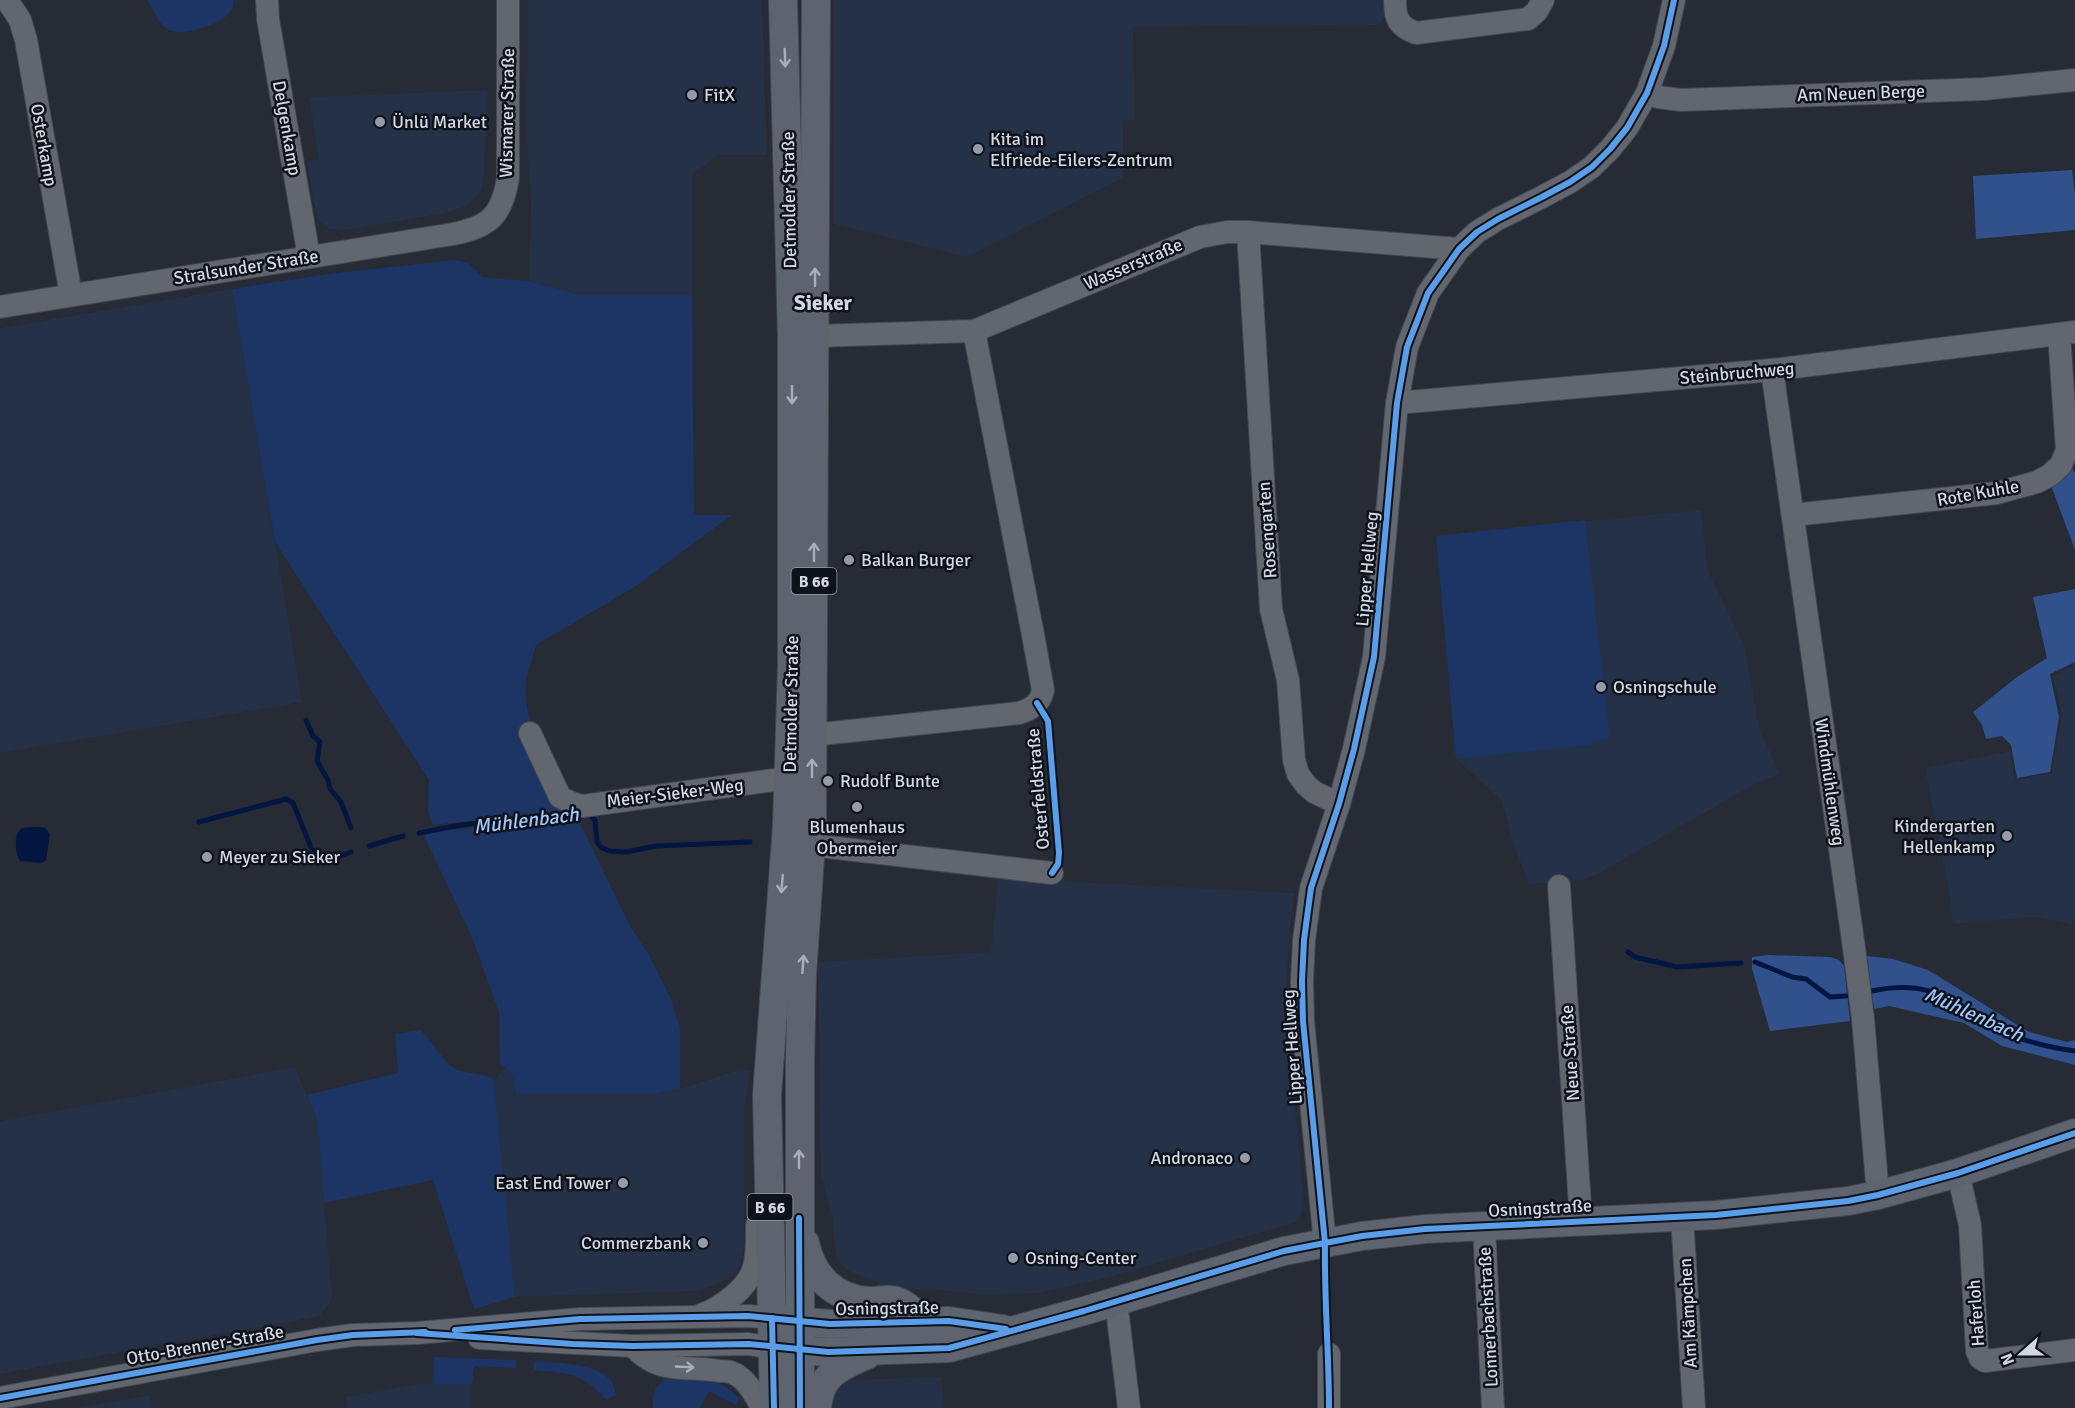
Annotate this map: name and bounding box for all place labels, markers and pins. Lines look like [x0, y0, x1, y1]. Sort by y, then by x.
place label: FitX [704, 84, 735, 106]
marker: FitX [685, 88, 699, 102]
place label: Ünlü Market [392, 111, 487, 133]
marker: Ünlü Market [373, 115, 387, 129]
place label: Kita im Elfriede-Eilers-Zentrum [990, 128, 1173, 171]
marker: Kita im Elfriede-Eilers-Zentrum [971, 142, 985, 156]
place label: Balkan Burger [861, 549, 971, 571]
marker: Balkan Burger [842, 553, 856, 567]
place label: Osningschule [1613, 676, 1717, 698]
marker: Osningschule [1594, 680, 1608, 694]
place label: Rudolf Bunte [840, 770, 940, 792]
marker: Rudolf Bunte [821, 774, 835, 788]
marker: Blumenhaus Obermeier [850, 800, 864, 814]
place label: Kindergarten Hellenkamp [1894, 815, 1995, 858]
place label: Blumenhaus Obermeier [809, 816, 905, 859]
marker: Kindergarten Hellenkamp [2000, 829, 2014, 843]
place label: Meyer zu Sieker [219, 846, 341, 868]
marker: Meyer zu Sieker [200, 850, 214, 864]
place label: Andronaco [1150, 1147, 1233, 1169]
marker: Andronaco [1238, 1151, 1252, 1165]
place label: East End Tower [495, 1172, 611, 1194]
marker: East End Tower [616, 1176, 630, 1190]
place label: Commerzbank [581, 1232, 691, 1254]
marker: Commerzbank [696, 1236, 710, 1250]
place label: Osning-Center [1025, 1247, 1137, 1269]
marker: Osning-Center [1006, 1251, 1020, 1265]

